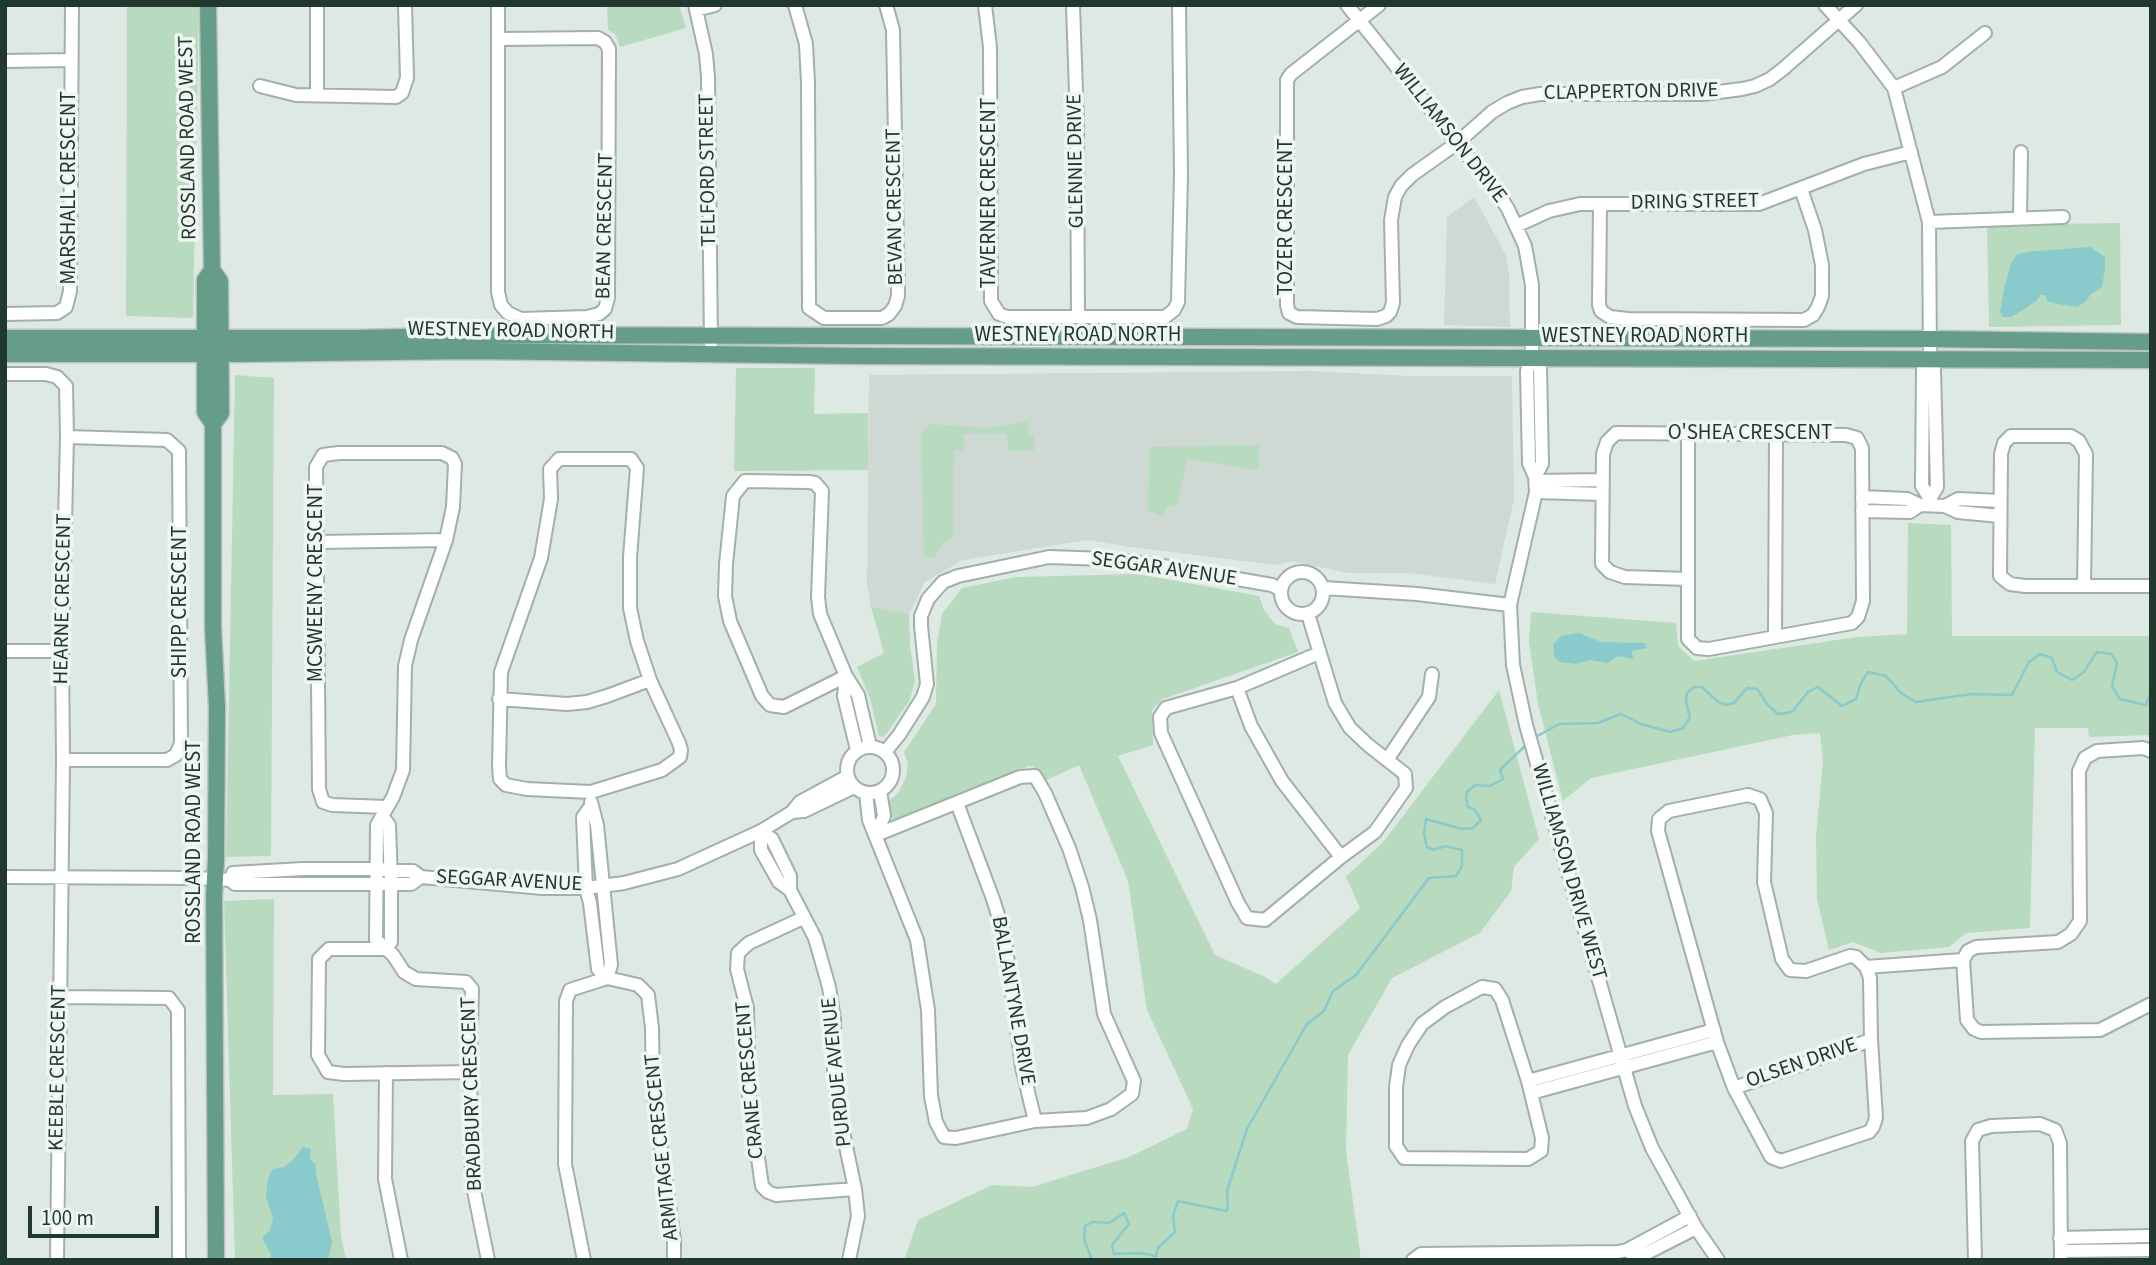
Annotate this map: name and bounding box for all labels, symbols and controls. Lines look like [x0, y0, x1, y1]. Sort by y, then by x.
street label: ROSSLAND ROAD WEST [175, 36, 203, 240]
street label: WILLIAMSON DRIVE [1387, 59, 1511, 209]
street label: CLAPPERTON DRIVE [1543, 79, 1719, 107]
street label: MARSHALL CRESCENT [57, 91, 83, 285]
street label: TELFORD STREET [695, 93, 723, 247]
street label: GLENNIE DRIVE [1063, 94, 1091, 228]
street label: TAVERNER CRESCENT [977, 98, 1003, 288]
street label: BEVAN CRESCENT [882, 128, 910, 286]
street label: TOZER CRESCENT [1274, 139, 1300, 295]
street label: BEAN CRESCENT [592, 152, 620, 300]
street label: DRING STREET [1631, 189, 1759, 217]
street label: WESTNEY ROAD NORTH [407, 318, 615, 346]
street label: WESTNEY ROAD NORTH [975, 323, 1181, 349]
street label: WESTNEY ROAD NORTH [1542, 324, 1748, 350]
street label: O'SHEA CRESCENT [1668, 421, 1832, 447]
street label: MCSWEENY CRESCENT [304, 484, 330, 682]
street label: HEARNE CRESCENT [50, 513, 78, 685]
street label: SHIPP CRESCENT [168, 526, 194, 678]
street label: SEGGAR AVENUE [1090, 547, 1238, 593]
street label: ROSSLAND ROAD WEST [182, 740, 208, 944]
street label: WILLIAMSON DRIVE WEST [1525, 761, 1611, 983]
street label: SEGGAR AVENUE [435, 866, 583, 898]
street label: BALLANTYNE DRIVE [985, 914, 1039, 1088]
street label: KEEBLE CRESCENT [45, 985, 73, 1151]
street label: BRADBURY CRESCENT [457, 996, 489, 1192]
street label: PURDUE AVENUE [818, 996, 858, 1148]
street label: CRANE CRESCENT [732, 1000, 770, 1160]
street label: OLSEN DRIVE [1743, 1033, 1861, 1095]
street label: ARMITAGE CRESCENT [641, 1052, 685, 1242]
scale bar [32, 1192, 163, 1236]
text: 100 m [41, 1203, 94, 1233]

